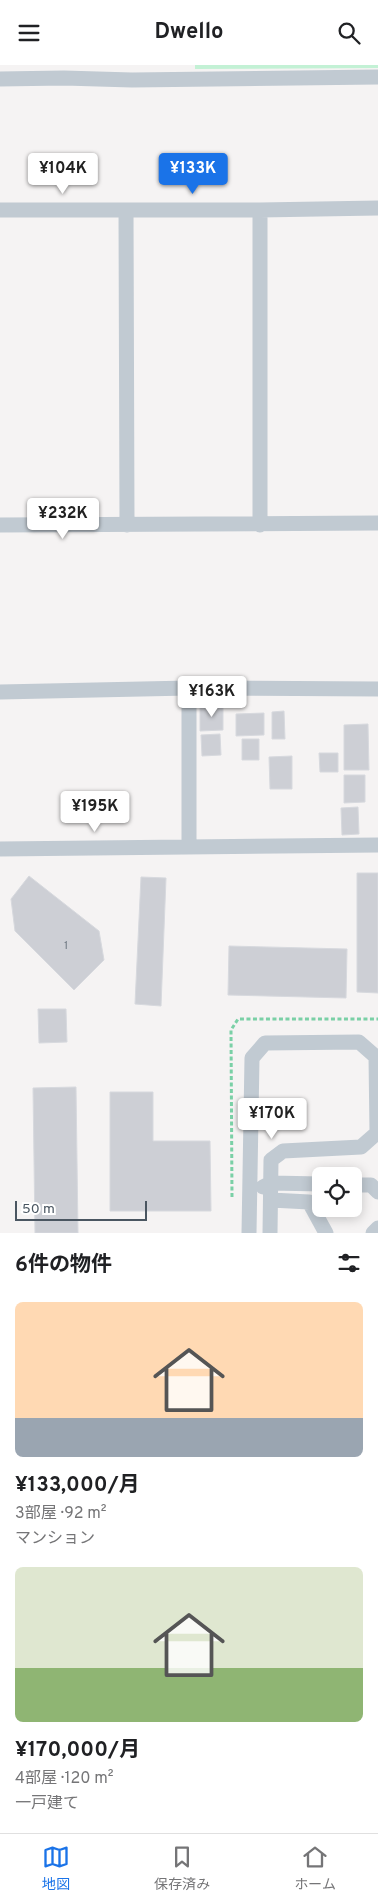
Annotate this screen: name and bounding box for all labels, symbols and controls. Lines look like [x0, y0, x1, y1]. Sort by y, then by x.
icon: menu [15, 19, 43, 47]
text: Dwello [154, 19, 224, 46]
icon: search [335, 19, 363, 47]
pin: ¥104K [28, 153, 98, 195]
pin: ¥133K [158, 153, 228, 195]
text: ¥104K [39, 159, 87, 179]
text: ¥133K [170, 159, 216, 179]
pin: ¥232K [28, 497, 98, 540]
text: ¥232K [38, 504, 88, 524]
pin: ¥163K [177, 675, 247, 718]
text: ¥163K [189, 682, 235, 702]
pin: ¥195K [60, 791, 130, 833]
text: ¥195K [71, 797, 119, 817]
house number: 1 [64, 939, 68, 953]
pin: ¥170K [237, 1097, 307, 1140]
text: ¥170K [249, 1104, 295, 1124]
map controls [312, 1167, 362, 1217]
button: locate [312, 1167, 362, 1217]
scale bar [15, 1198, 148, 1221]
text: 50 m [22, 1201, 55, 1218]
icon: filters [335, 1249, 363, 1277]
text: 6件の物件 [15, 1252, 112, 1279]
icon: home [144, 1335, 234, 1425]
text: ¥133,000/月 [15, 1472, 140, 1499]
text: 3部屋 · 92 m² [15, 1504, 107, 1524]
text: マンション [15, 1529, 95, 1549]
icon: home [144, 1600, 234, 1690]
text: ¥170,000/月 [15, 1737, 140, 1764]
text: 4部屋 · 120 m² [15, 1769, 114, 1789]
text: 一戸建て [15, 1794, 79, 1814]
tab: 地図 [42, 1843, 70, 1894]
tab: 保存済み [154, 1843, 210, 1894]
tab: ホーム [294, 1843, 336, 1894]

